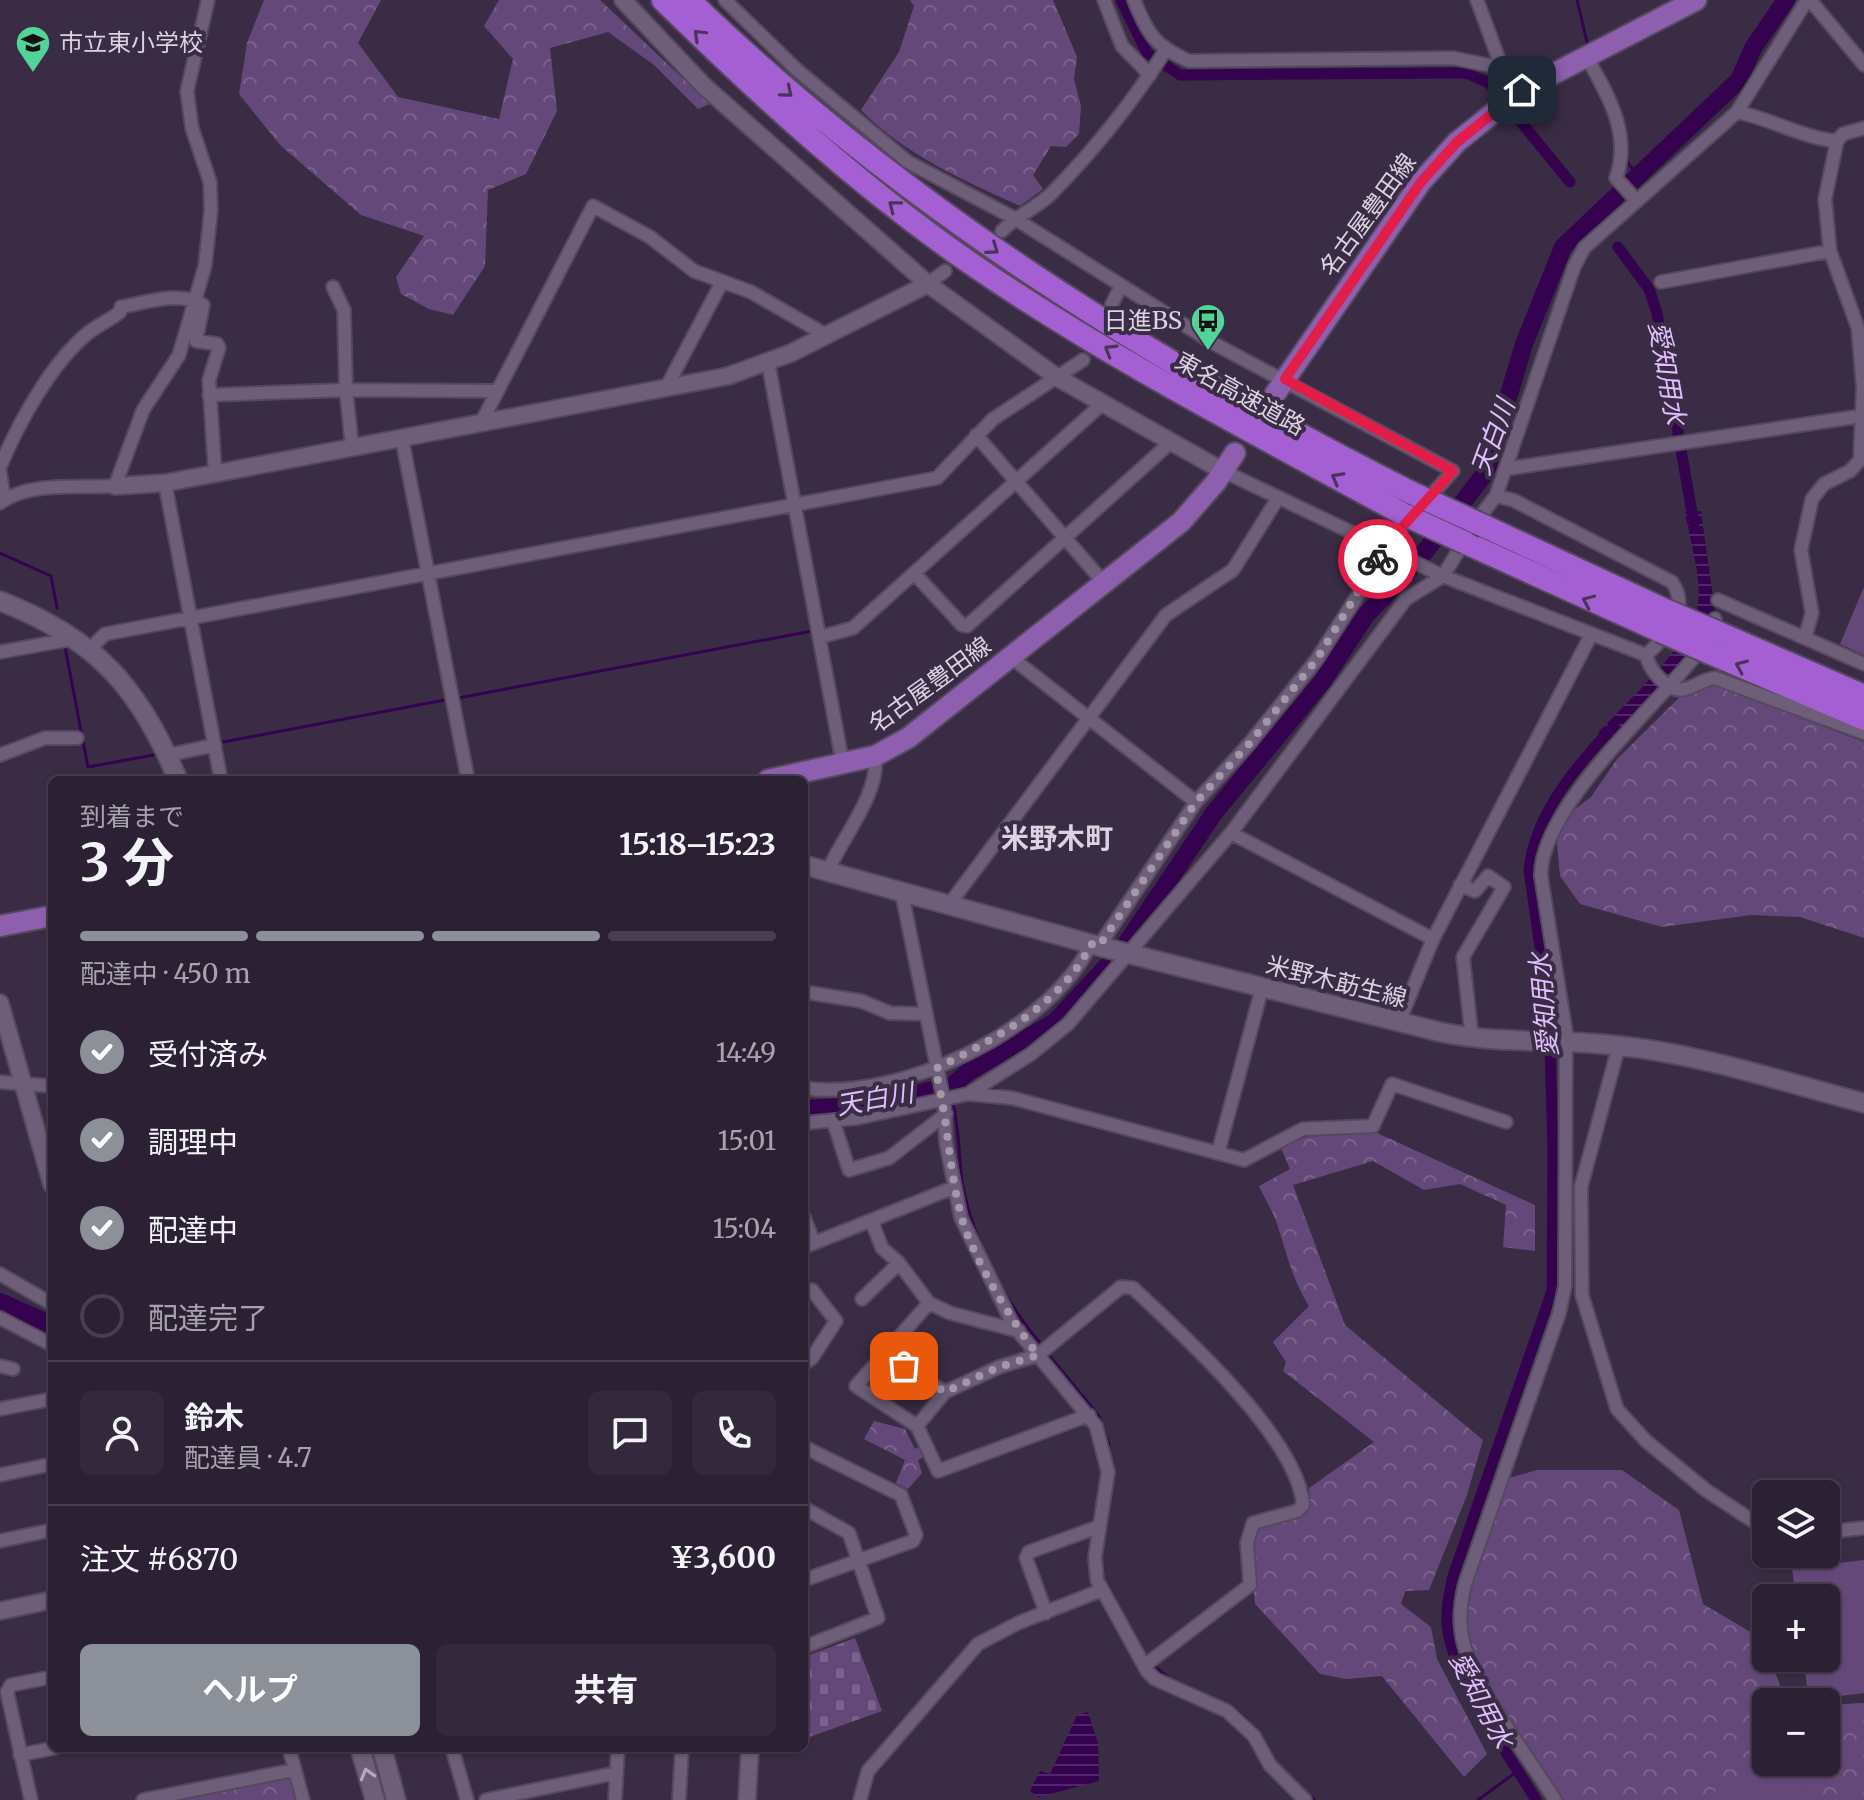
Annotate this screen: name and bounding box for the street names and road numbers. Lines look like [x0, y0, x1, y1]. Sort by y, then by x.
street label: 名古屋豊田線 [1313, 147, 1422, 282]
street label: 東名高速道路 [1170, 345, 1311, 442]
street label: 名古屋豊田線 [862, 630, 997, 739]
street label: 米野木莇生線 [1263, 949, 1410, 1014]

